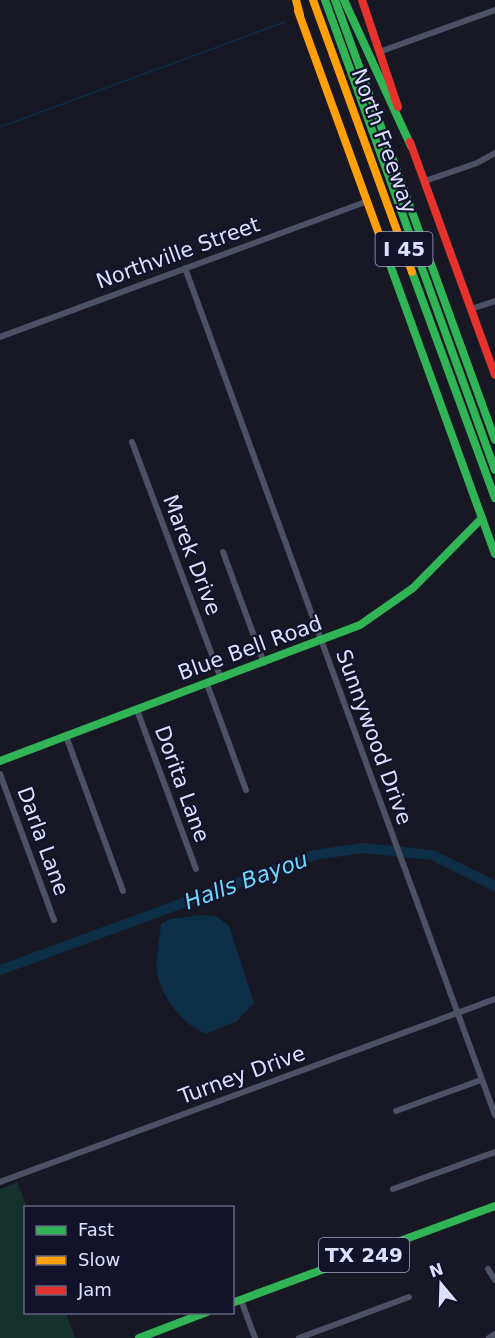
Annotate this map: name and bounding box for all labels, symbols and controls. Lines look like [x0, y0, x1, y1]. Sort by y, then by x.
street label: North Freeway [347, 65, 421, 217]
street label: Northville Street [93, 212, 263, 294]
road number: I 45 [376, 232, 432, 266]
street label: Marek Drive [158, 491, 226, 619]
street label: Blue Bell Road [175, 611, 325, 685]
street label: Sunnywood Drive [331, 646, 417, 828]
street label: Dorita Lane [150, 723, 214, 845]
street label: Darla Lane [12, 783, 74, 899]
water label: Halls Bayou [181, 847, 311, 914]
street label: Turney Drive [175, 1041, 308, 1109]
legend [24, 1206, 234, 1314]
text: Fast [78, 1219, 114, 1240]
road number: TX 249 [319, 1238, 409, 1272]
text: Slow [78, 1249, 120, 1270]
north arrow [411, 1254, 471, 1314]
text: N [427, 1259, 446, 1281]
text: Jam [77, 1279, 112, 1300]

